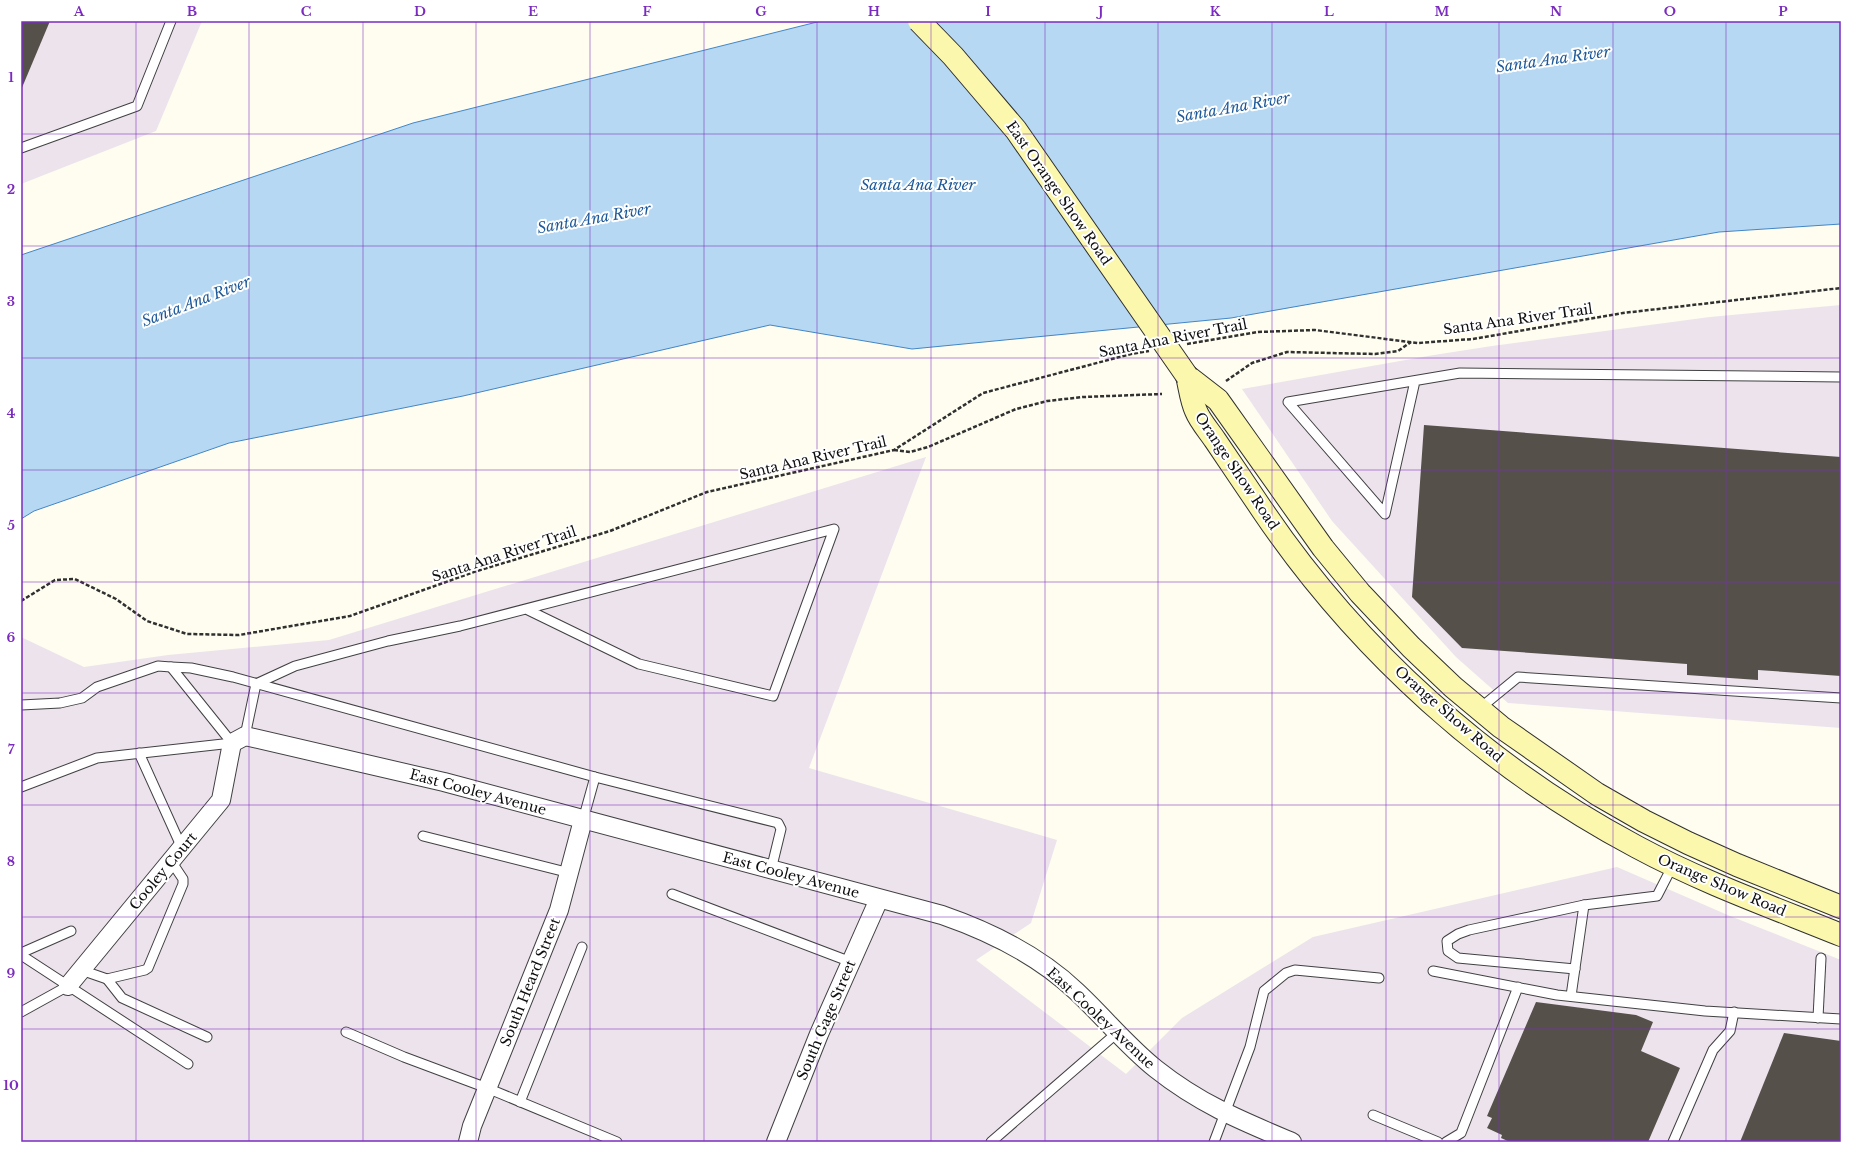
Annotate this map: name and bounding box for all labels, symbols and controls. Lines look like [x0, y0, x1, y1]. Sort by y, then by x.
text: A [73, 3, 85, 20]
text: B [187, 3, 197, 20]
text: C [301, 3, 312, 20]
text: D [414, 3, 426, 20]
text: E [528, 3, 538, 20]
text: F [643, 3, 652, 20]
text: G [755, 3, 767, 20]
text: H [868, 3, 880, 20]
text: I [985, 3, 991, 20]
text: J [1095, 3, 1104, 20]
text: K [1210, 3, 1221, 20]
text: L [1324, 3, 1334, 20]
text: M [1435, 3, 1450, 20]
text: N [1550, 3, 1562, 20]
text: O [1664, 3, 1676, 20]
text: P [1778, 3, 1788, 20]
water label: Santa Ana River [1495, 41, 1612, 76]
text: 1 [8, 69, 14, 86]
water label: Santa Ana River [1175, 87, 1292, 126]
street label: East Orange Show Road [1002, 118, 1116, 269]
water label: Santa Ana River [860, 175, 977, 194]
text: 2 [7, 181, 15, 198]
water label: Santa Ana River [536, 198, 653, 237]
water label: Santa Ana River [139, 271, 254, 330]
text: 3 [7, 293, 15, 310]
street label: Santa Ana River Trail [1442, 300, 1594, 338]
street label: Santa Ana River Trail [1097, 315, 1249, 361]
text: 4 [7, 405, 16, 422]
street label: Orange Show Road [1191, 409, 1283, 534]
street label: Santa Ana River Trail [738, 432, 889, 484]
text: 5 [7, 517, 15, 534]
street label: Santa Ana River Trail [430, 522, 579, 586]
text: 6 [7, 629, 16, 646]
street label: Orange Show Road [1391, 662, 1507, 766]
text: 7 [8, 741, 15, 758]
street label: East Cooley Avenue [408, 765, 548, 819]
street label: Cooley Court [125, 828, 201, 914]
street label: East Cooley Avenue [721, 848, 861, 902]
street label: Orange Show Road [1655, 850, 1790, 920]
text: 8 [7, 853, 15, 870]
street label: South Heard Street [496, 914, 564, 1049]
street label: South Gage Street [793, 957, 860, 1083]
street label: East Cooley Avenue [1043, 963, 1159, 1073]
text: 9 [7, 965, 16, 982]
text: 10 [3, 1077, 19, 1094]

